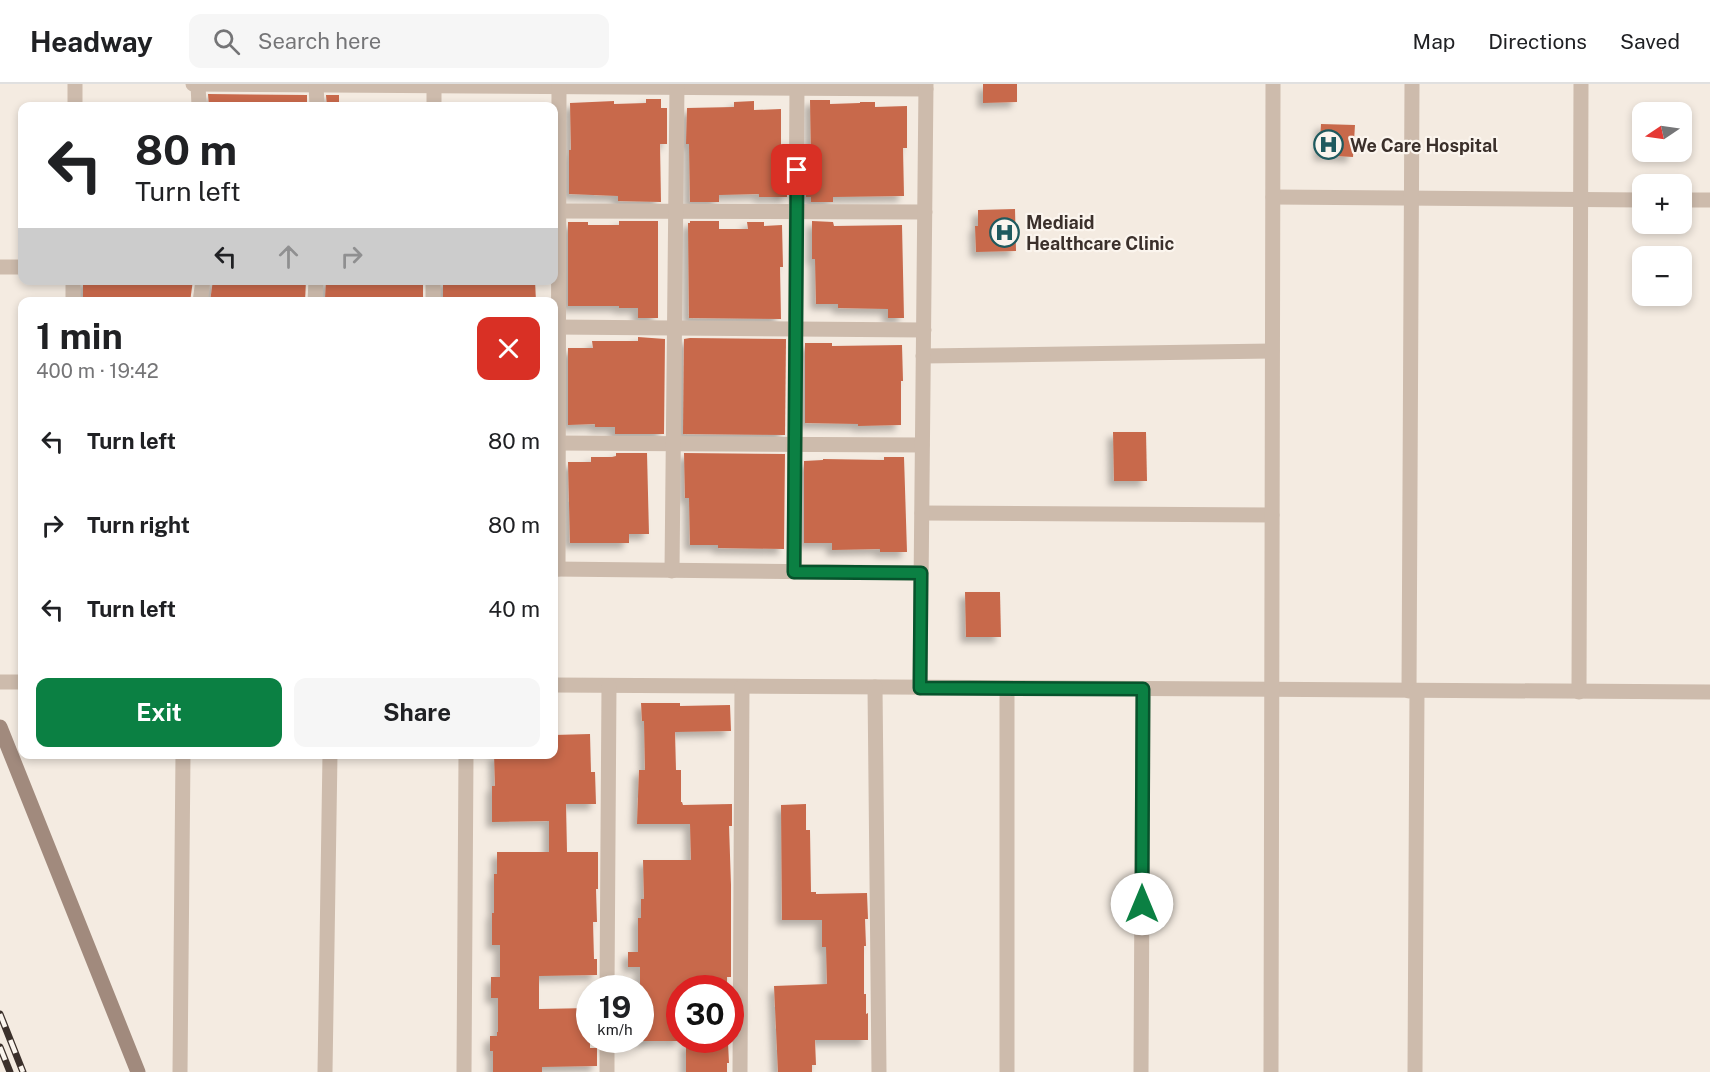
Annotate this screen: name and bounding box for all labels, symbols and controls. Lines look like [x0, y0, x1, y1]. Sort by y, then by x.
search box [189, 14, 609, 68]
text: Headway [30, 25, 153, 58]
icon: search [210, 25, 243, 58]
text: Search here [258, 28, 381, 54]
text: Map [1413, 29, 1455, 54]
text: Directions [1488, 29, 1587, 54]
text: Saved [1620, 29, 1680, 54]
north arrow [1632, 102, 1692, 162]
map controls [1632, 102, 1692, 306]
text: 80 m [135, 125, 237, 174]
icon: left [36, 126, 114, 204]
hospital icon: We Care Hospital [1313, 129, 1345, 161]
place label: We Care Hospital [1350, 135, 1498, 156]
pin [771, 144, 822, 195]
icon: arrive [780, 153, 813, 186]
button: + [1632, 174, 1692, 234]
text: Turn left [135, 175, 241, 207]
place label: Mediaid Healthcare Clinic [1026, 212, 1174, 254]
hospital icon: Mediaid Healthcare Clinic [989, 216, 1021, 248]
icon: left [209, 240, 242, 273]
icon: ahead [272, 240, 305, 273]
icon: right [335, 240, 368, 273]
button: − [1632, 246, 1692, 306]
text: 1 min [36, 315, 123, 357]
button: close [477, 317, 540, 380]
text: 400 m · 19:42 [36, 359, 159, 383]
icon: left [36, 425, 69, 458]
text: Turn left [87, 428, 176, 454]
text: 80 m [488, 428, 540, 454]
icon: right [36, 509, 69, 542]
text: Turn right [87, 512, 190, 538]
text: 80 m [488, 512, 540, 538]
icon: left [36, 593, 69, 626]
text: Turn left [87, 596, 176, 622]
text: 40 m [488, 596, 540, 622]
button: Exit [36, 678, 282, 747]
button: Share [294, 678, 540, 747]
position arrow [1110, 872, 1174, 936]
speed limit sign: 30 [666, 975, 744, 1053]
text: 19 [599, 989, 631, 1025]
text: km/h [597, 1021, 633, 1038]

